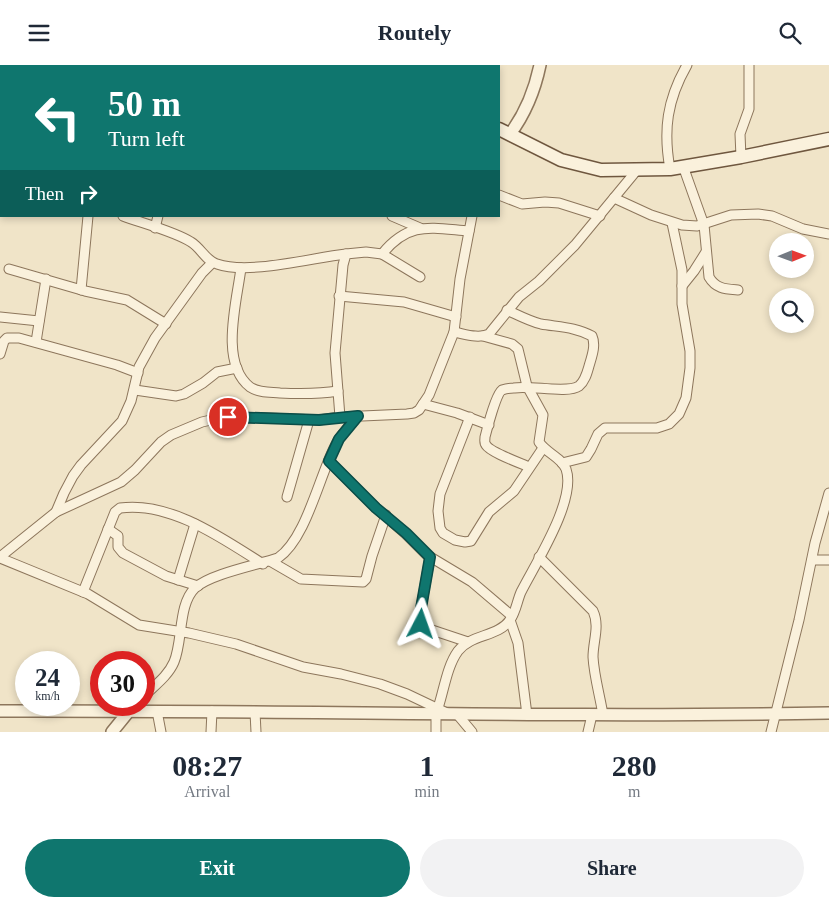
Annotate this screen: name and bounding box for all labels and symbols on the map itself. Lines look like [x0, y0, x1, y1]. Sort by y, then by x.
north arrow [769, 233, 814, 277]
pin [207, 396, 249, 438]
position arrow [394, 597, 446, 649]
speed limit sign: 30 [90, 651, 155, 716]

